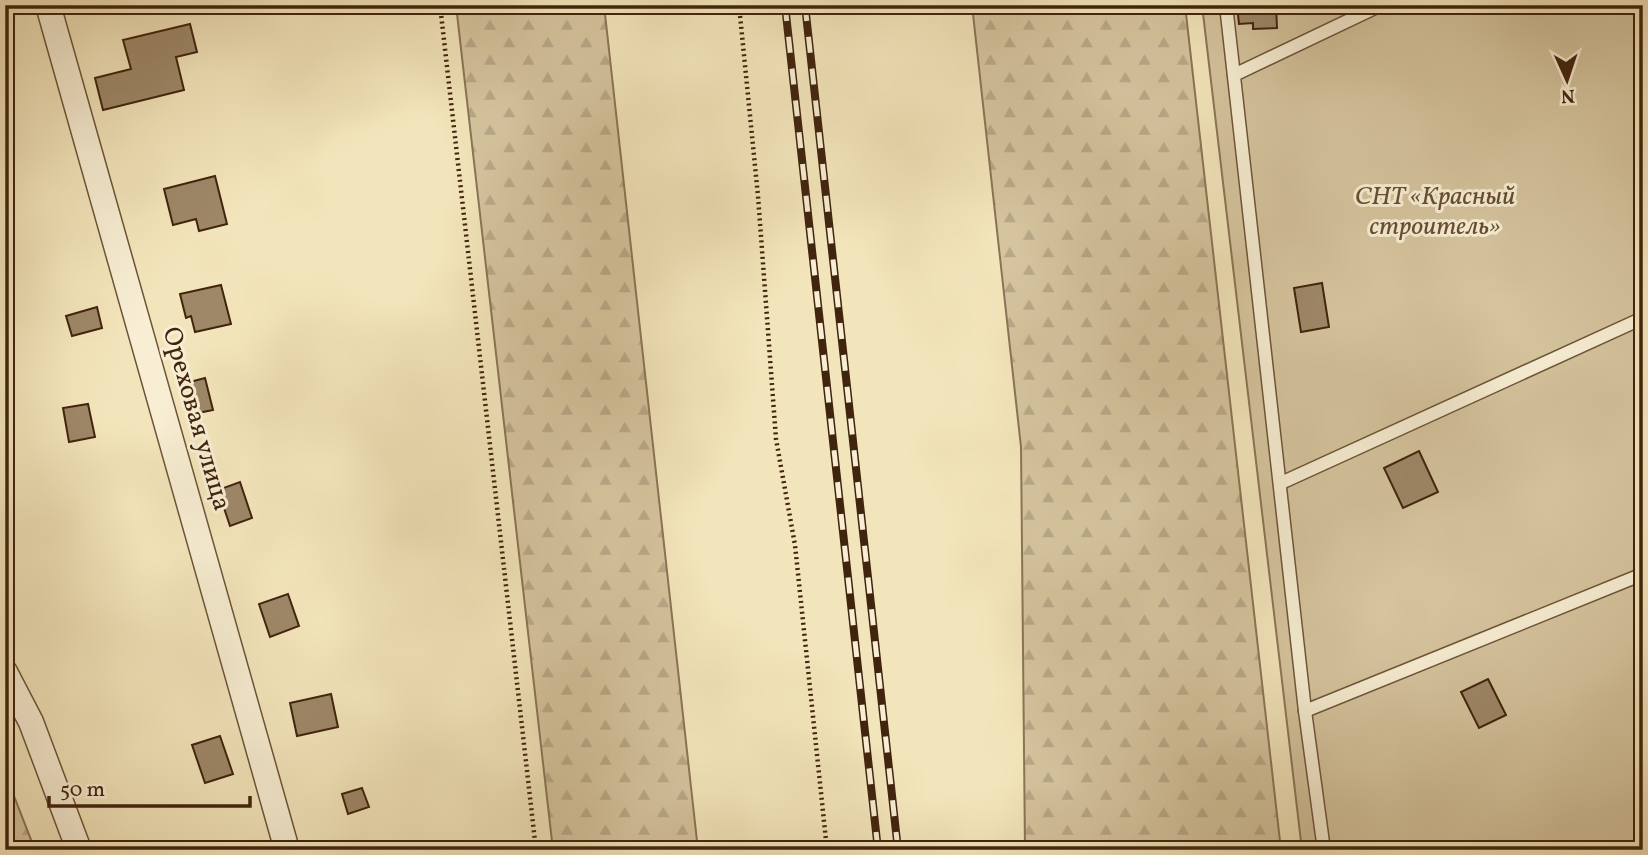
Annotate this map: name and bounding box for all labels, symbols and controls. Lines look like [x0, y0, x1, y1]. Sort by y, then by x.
north arrow [1532, 46, 1602, 116]
text: N [1560, 82, 1575, 108]
park label: СНТ «Красный строитель» [1355, 179, 1515, 245]
street label: Ореховая улица [153, 323, 239, 515]
scale bar [49, 764, 250, 808]
text: 50 m [60, 776, 105, 805]

